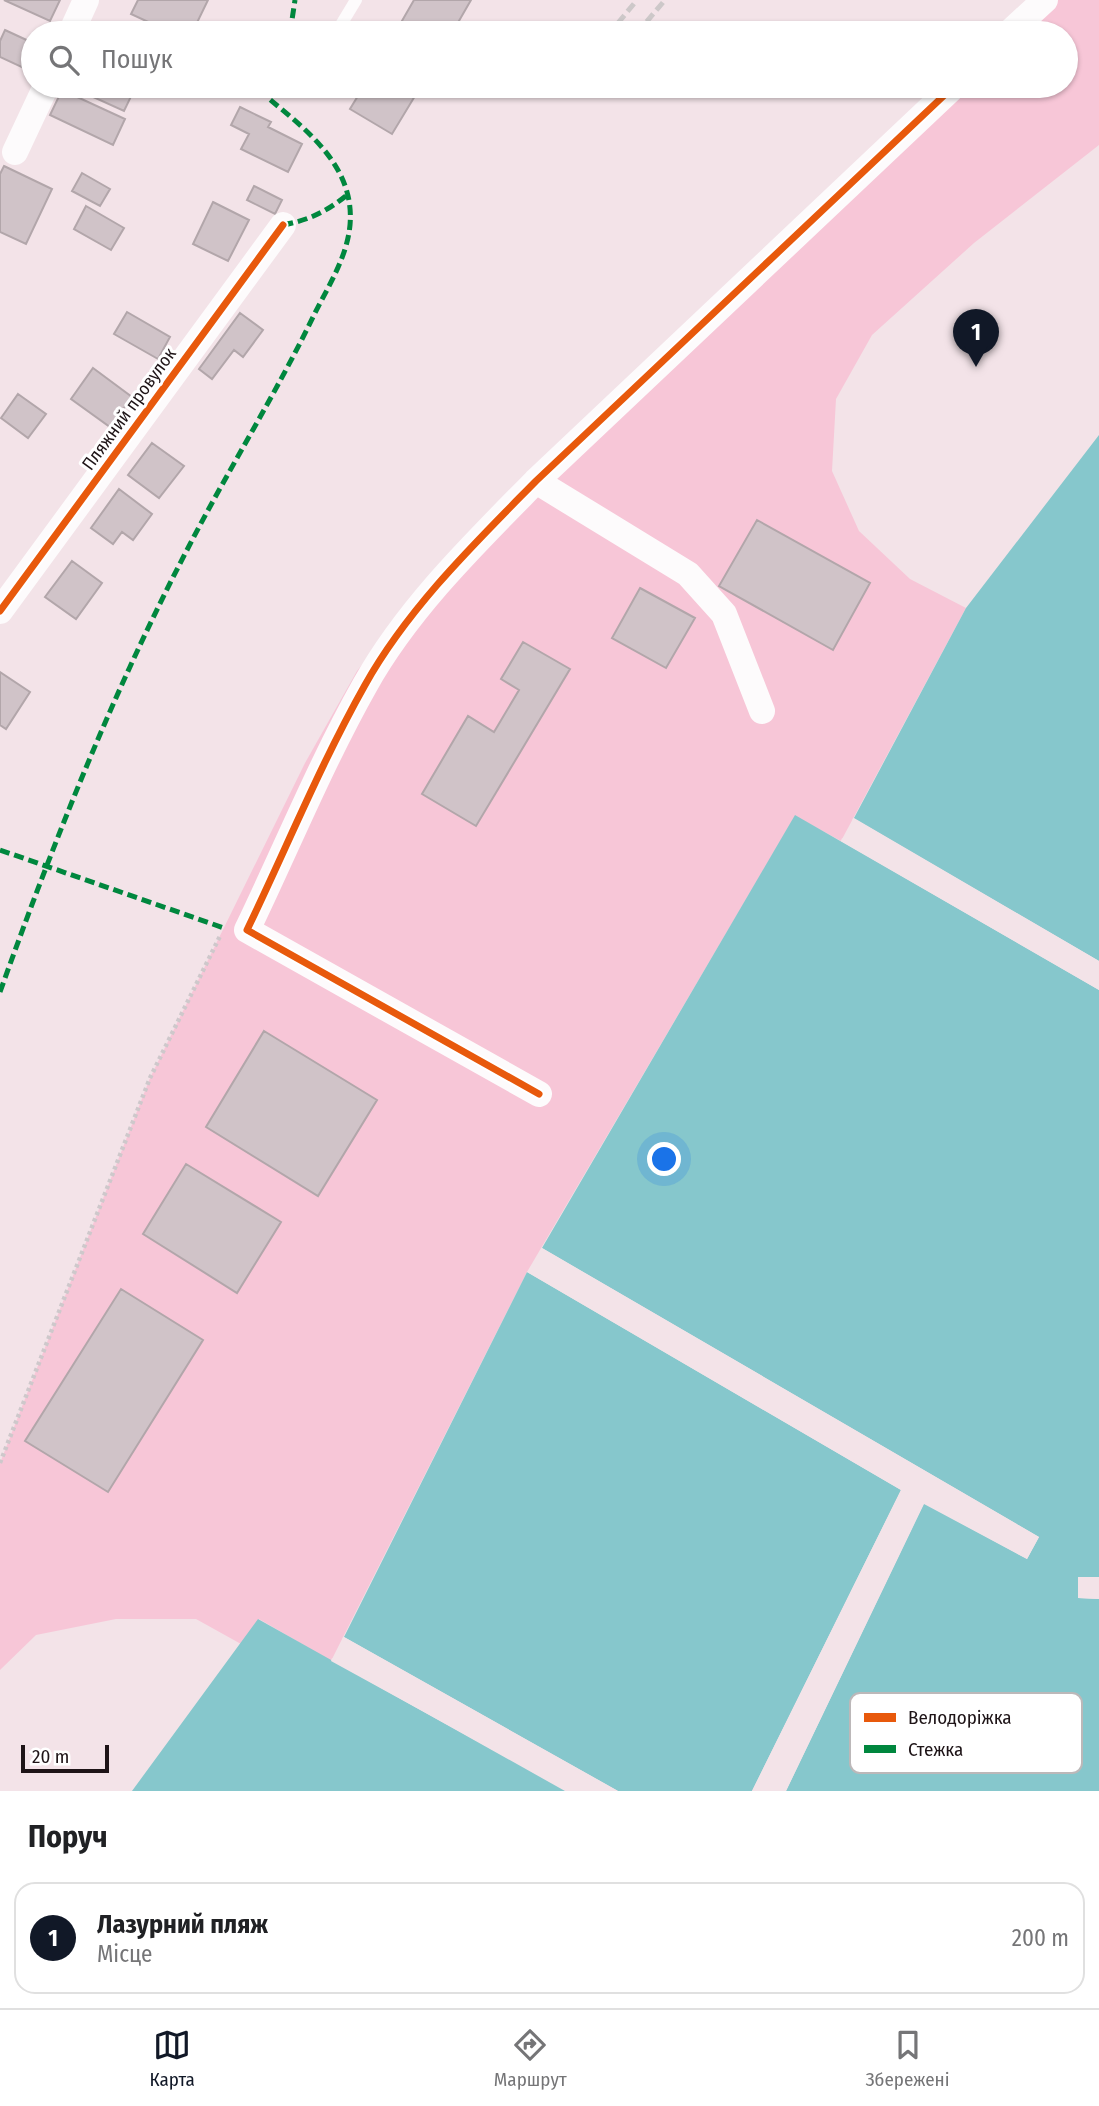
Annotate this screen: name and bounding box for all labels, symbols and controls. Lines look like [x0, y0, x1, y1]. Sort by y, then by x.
search box [21, 21, 1078, 98]
icon: search [45, 41, 83, 79]
text: Пошук [101, 44, 173, 75]
pin: 1 [953, 309, 999, 367]
street label: Пляжний провулок [77, 343, 181, 475]
your location [647, 1142, 681, 1176]
legend [850, 1693, 1082, 1773]
text: Велодоріжка [908, 1706, 1012, 1729]
text: Стежка [908, 1738, 963, 1761]
scale bar [21, 1742, 108, 1774]
text: 20 m [32, 1745, 69, 1768]
text: Поруч [28, 1819, 107, 1855]
text: Лазурний пляж [97, 1909, 268, 1940]
text: 1 [48, 1924, 58, 1952]
text: 200 m [1012, 1924, 1069, 1952]
text: Місце [97, 1940, 152, 1968]
tab: Карта [150, 2026, 195, 2091]
tab: Маршрут [494, 2026, 567, 2091]
tab: Збережені [866, 2026, 949, 2091]

